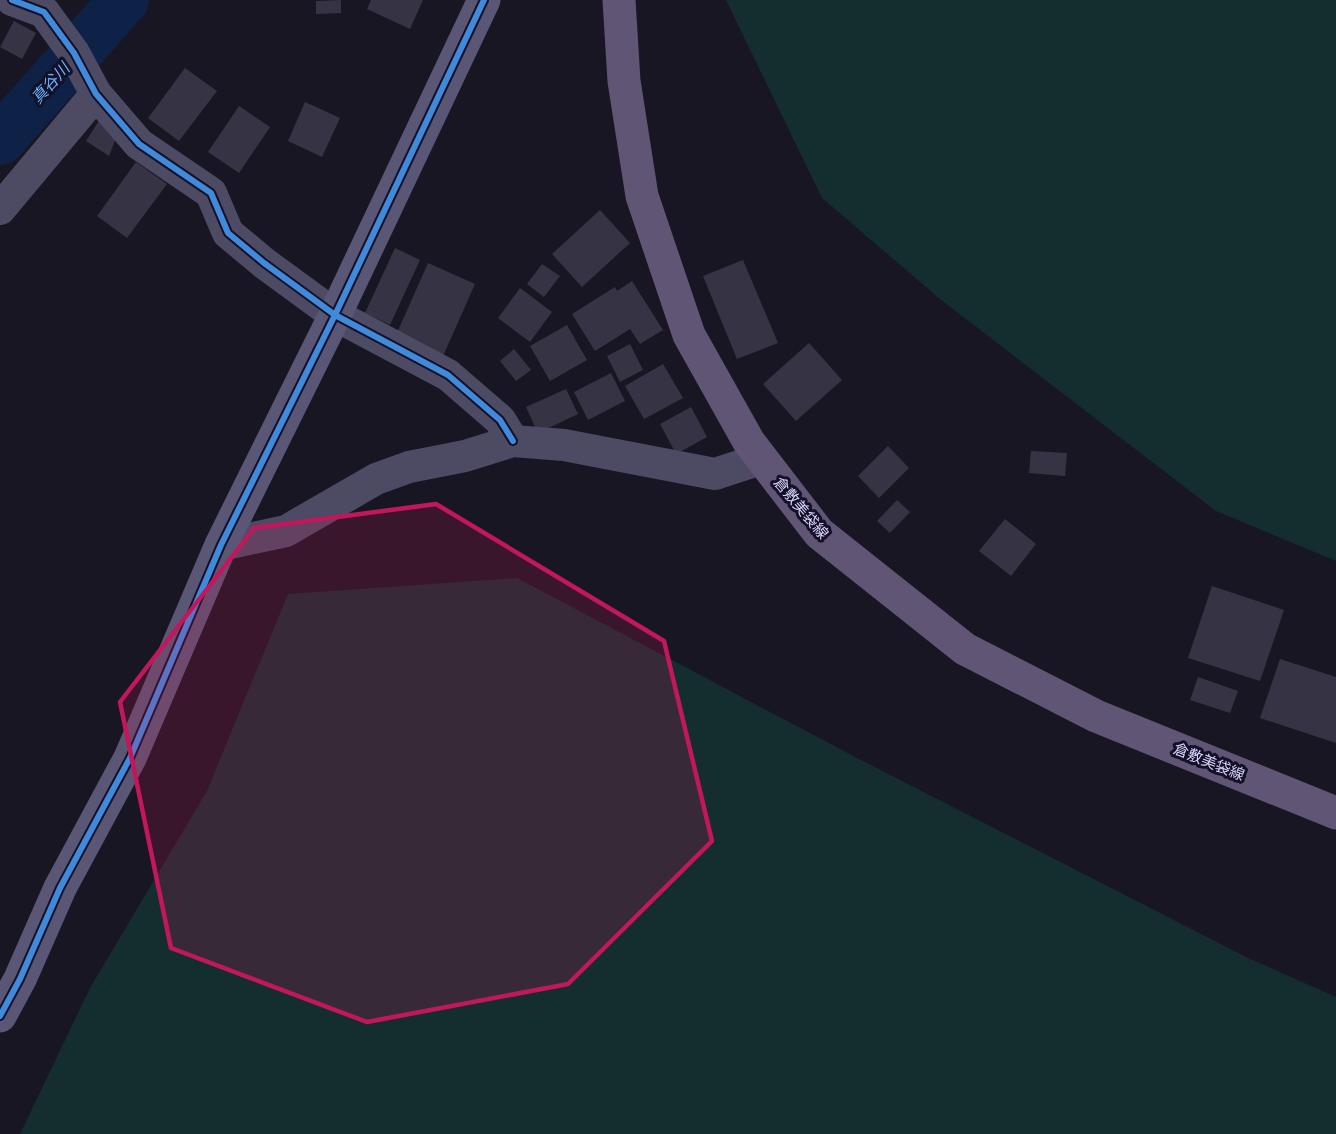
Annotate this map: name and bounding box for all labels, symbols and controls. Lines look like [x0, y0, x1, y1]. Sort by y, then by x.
water label: 真谷川 [27, 58, 75, 108]
street label: 倉敷美袋線 [770, 473, 832, 543]
street label: 倉敷美袋線 [1171, 740, 1247, 784]

